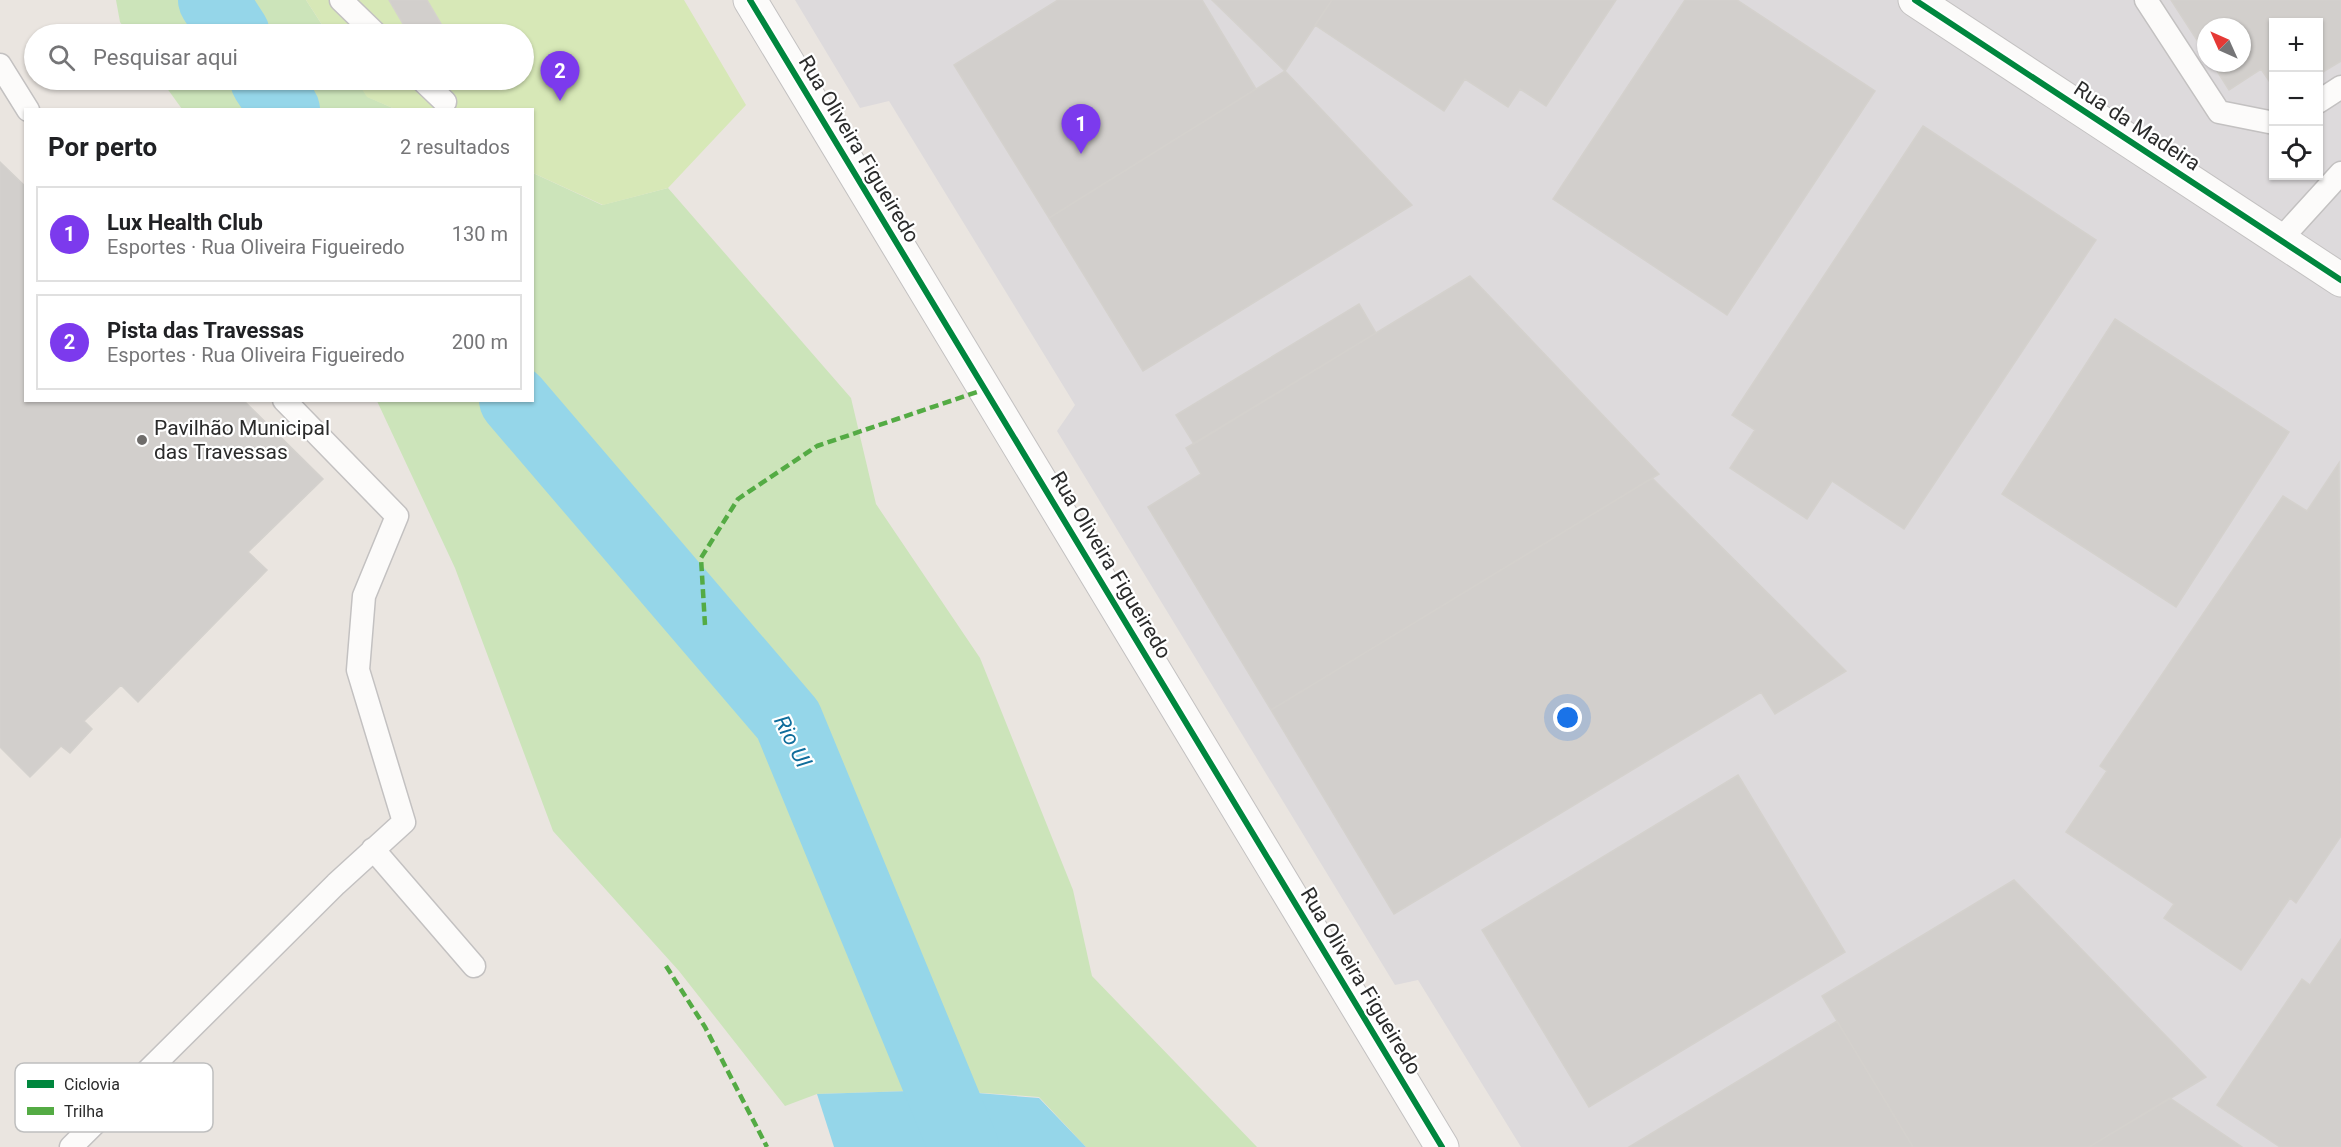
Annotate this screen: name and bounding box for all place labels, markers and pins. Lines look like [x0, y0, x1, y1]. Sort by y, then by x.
pin: 2 [540, 51, 580, 101]
pin: 1 [1062, 104, 1100, 154]
place label: Pavilhão Municipal das Travessas [154, 416, 330, 464]
marker: Pavilhão Municipal das Travessas [135, 433, 149, 447]

